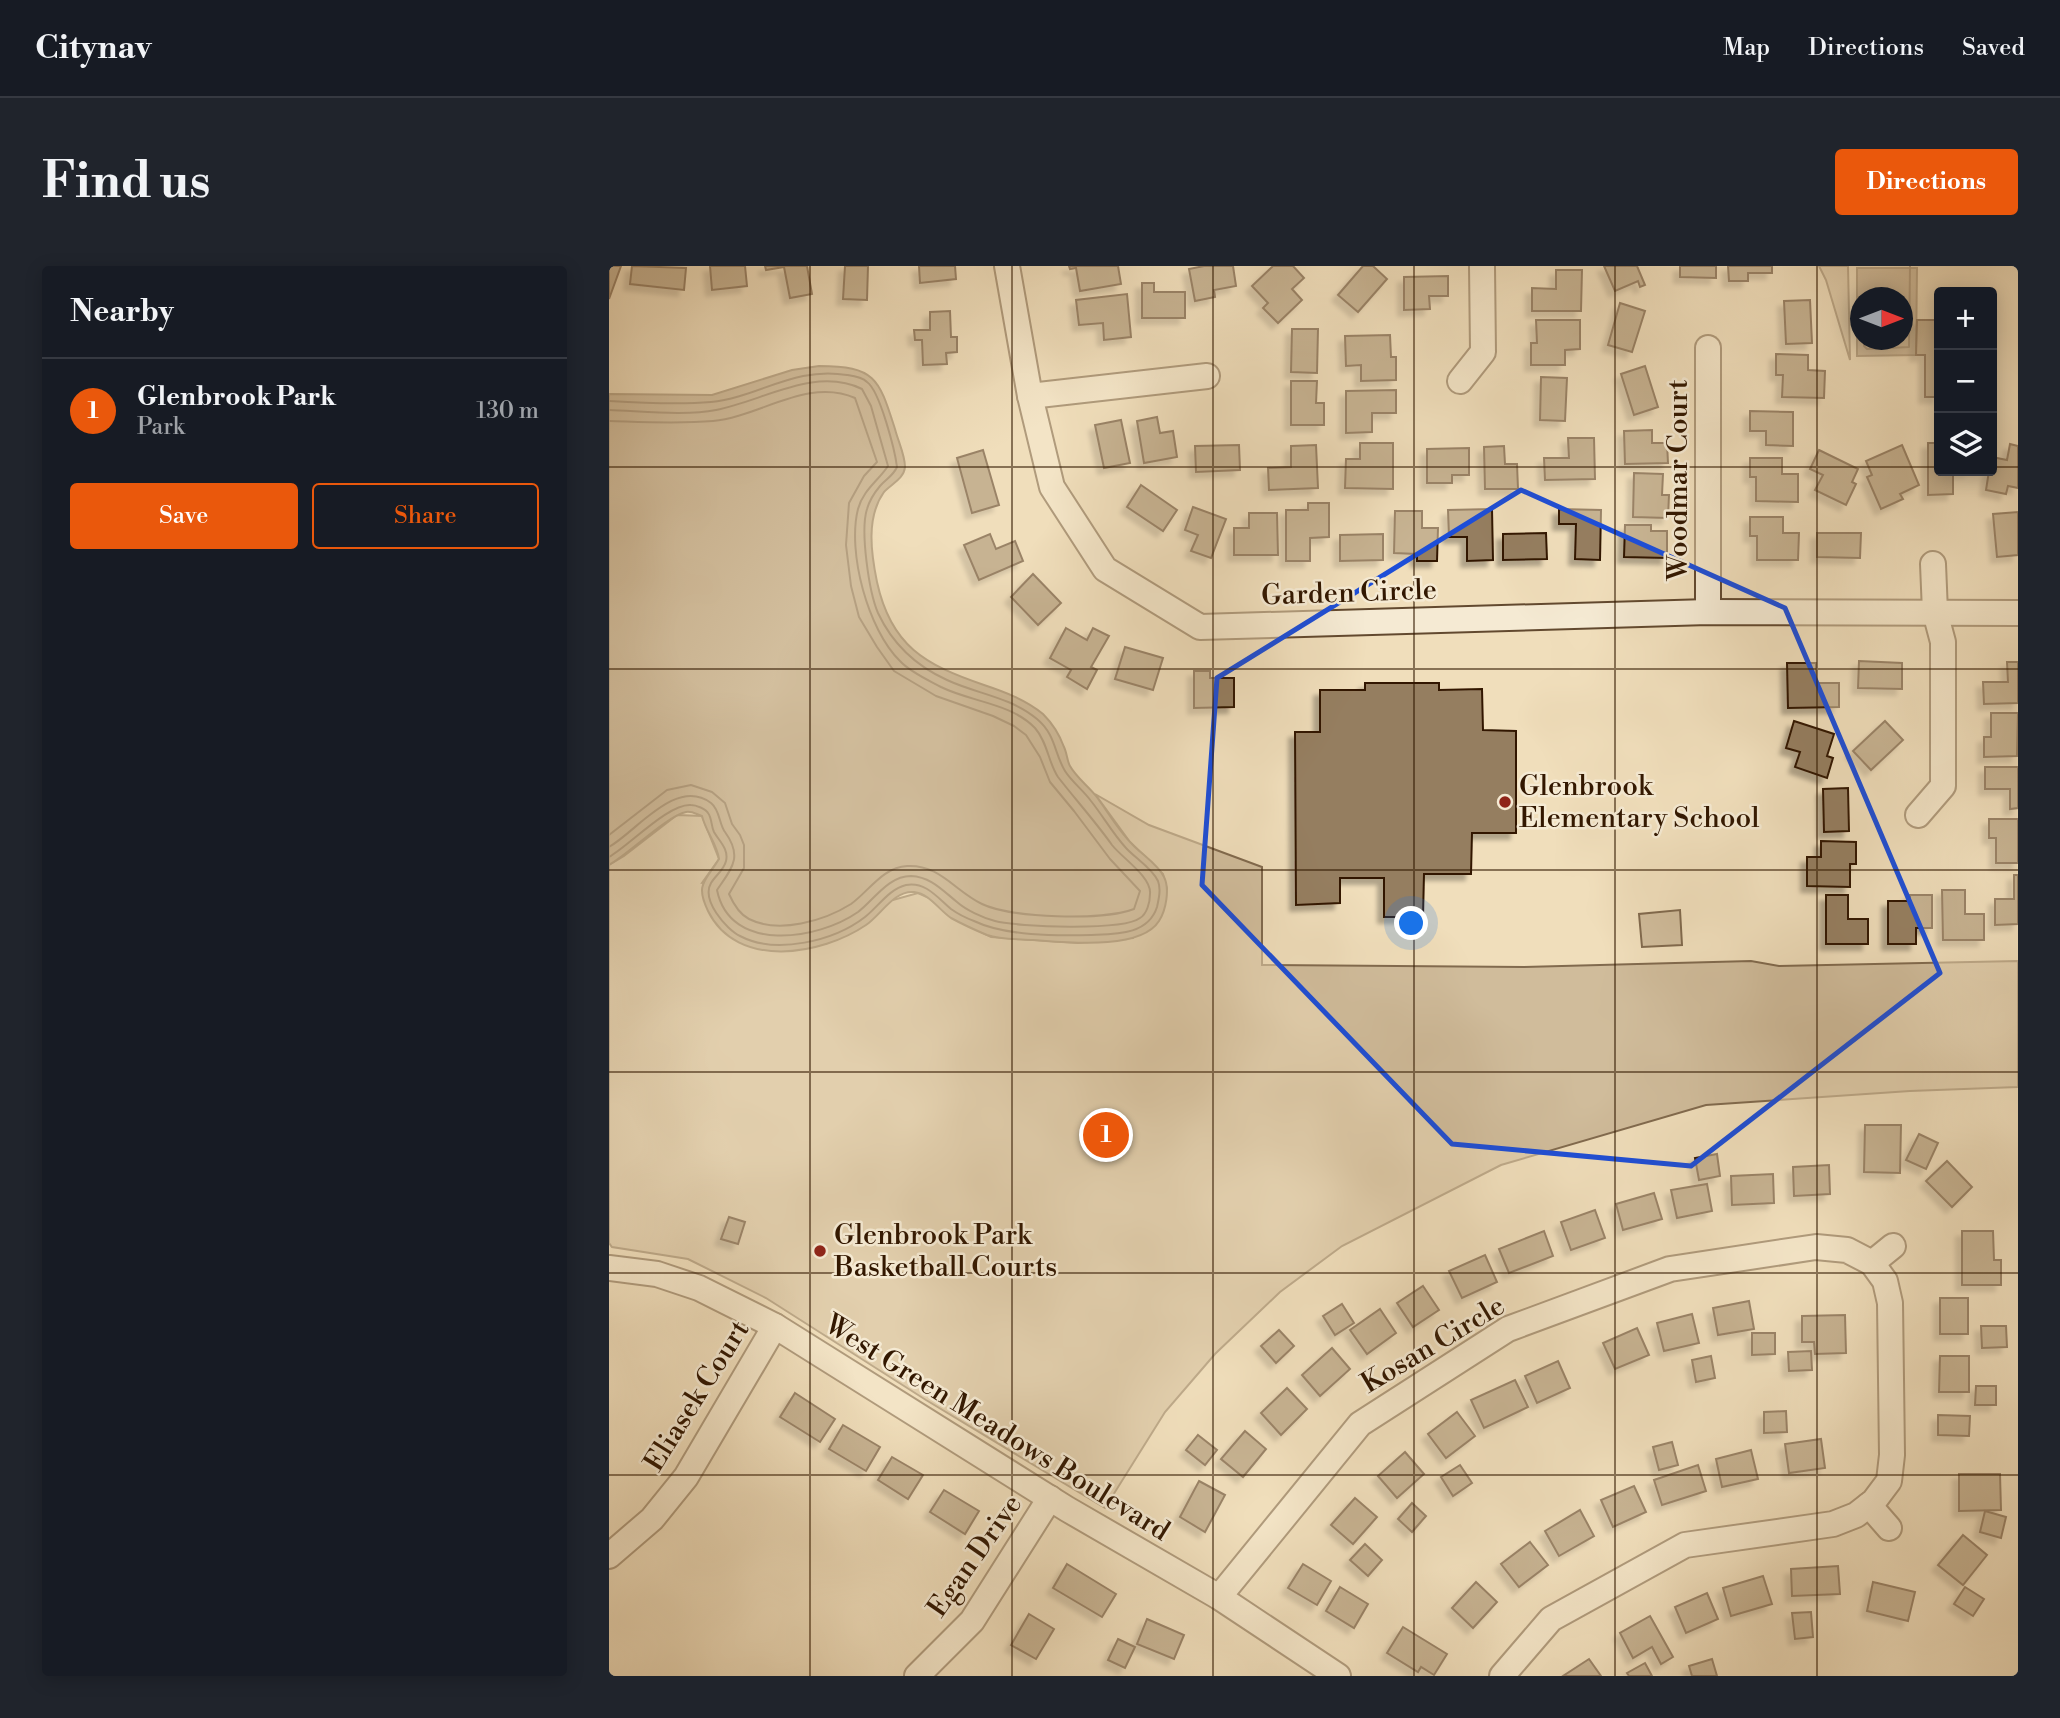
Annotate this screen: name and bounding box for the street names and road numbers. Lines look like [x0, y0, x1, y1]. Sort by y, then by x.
street label: Woodmar Court [1661, 379, 1696, 582]
street label: Garden Circle [1261, 572, 1437, 614]
street label: Kosan Circle [1355, 1288, 1511, 1402]
street label: West Green Meadows Boulevard [817, 1306, 1176, 1549]
street label: Eliasek Court [637, 1314, 757, 1478]
street label: Egan Drive [920, 1488, 1030, 1624]

